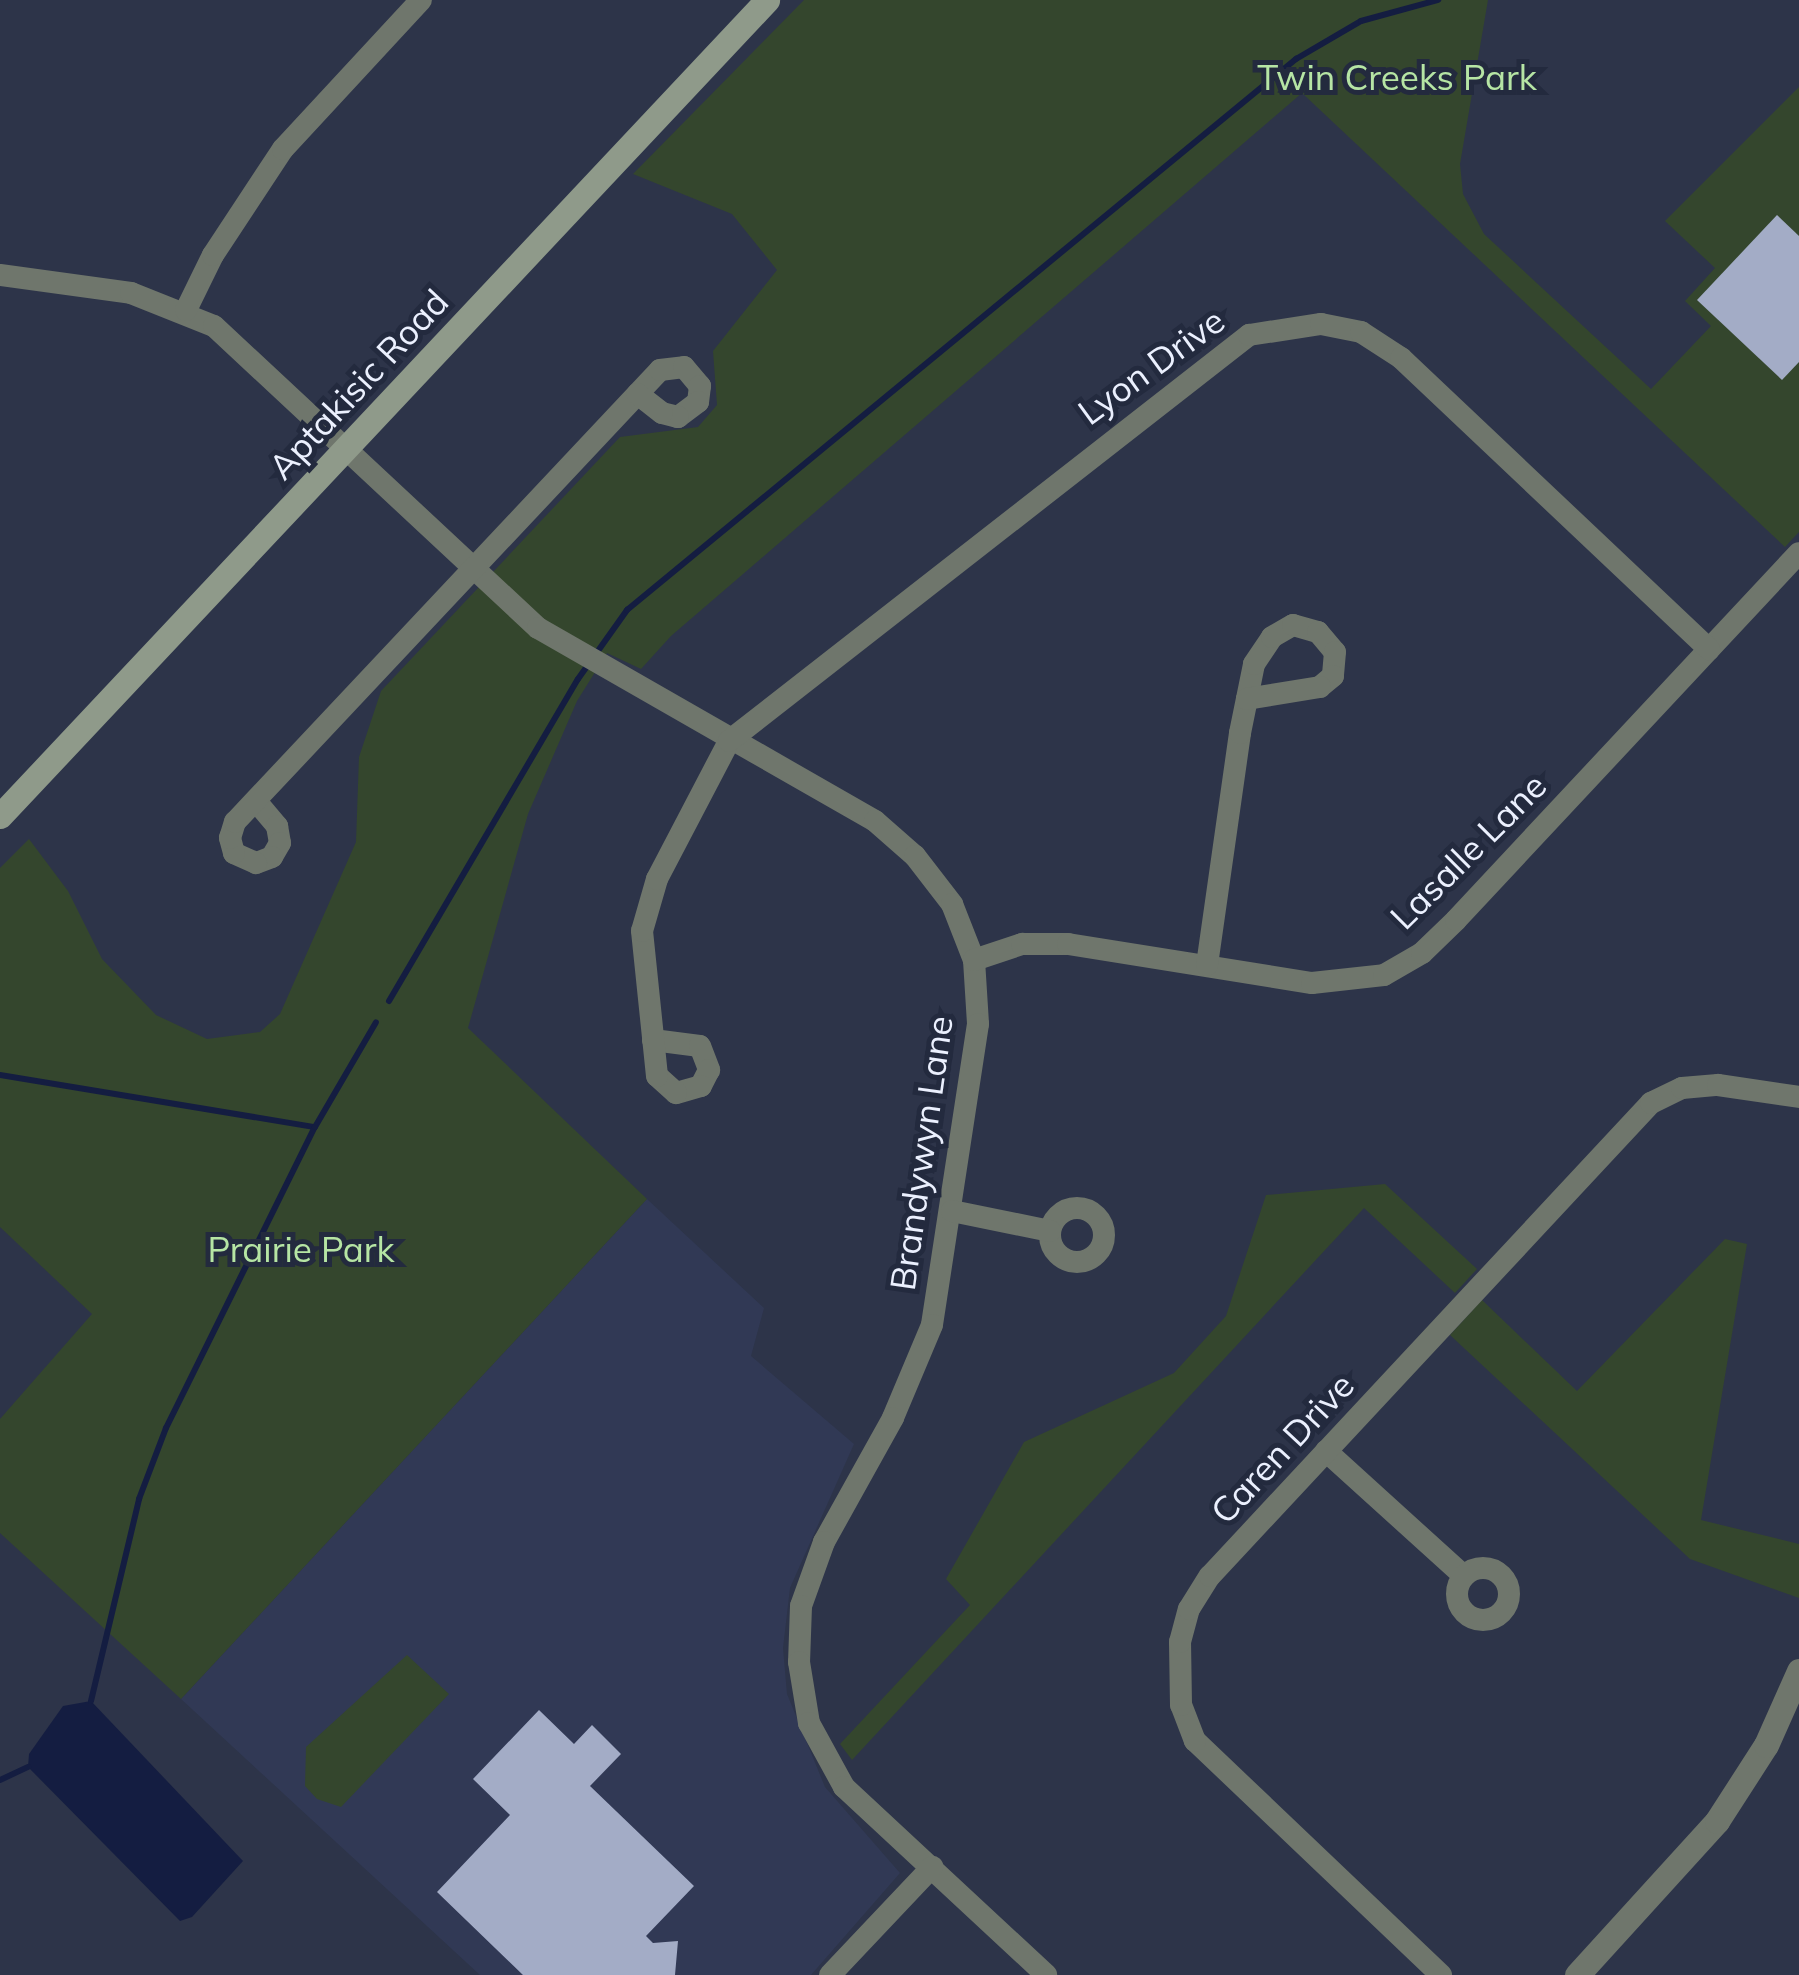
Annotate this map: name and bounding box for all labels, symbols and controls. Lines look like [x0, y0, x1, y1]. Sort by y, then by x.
park label: Twin Creeks Park [1257, 56, 1537, 98]
street label: Aptakisic Road [259, 280, 457, 488]
street label: Lyon Drive [1070, 299, 1232, 433]
street label: Lasalle Lane [1381, 764, 1555, 938]
street label: Brandywyn Lane [881, 1013, 961, 1293]
park label: Prairie Park [207, 1228, 395, 1270]
street label: Caren Drive [1202, 1364, 1362, 1532]

